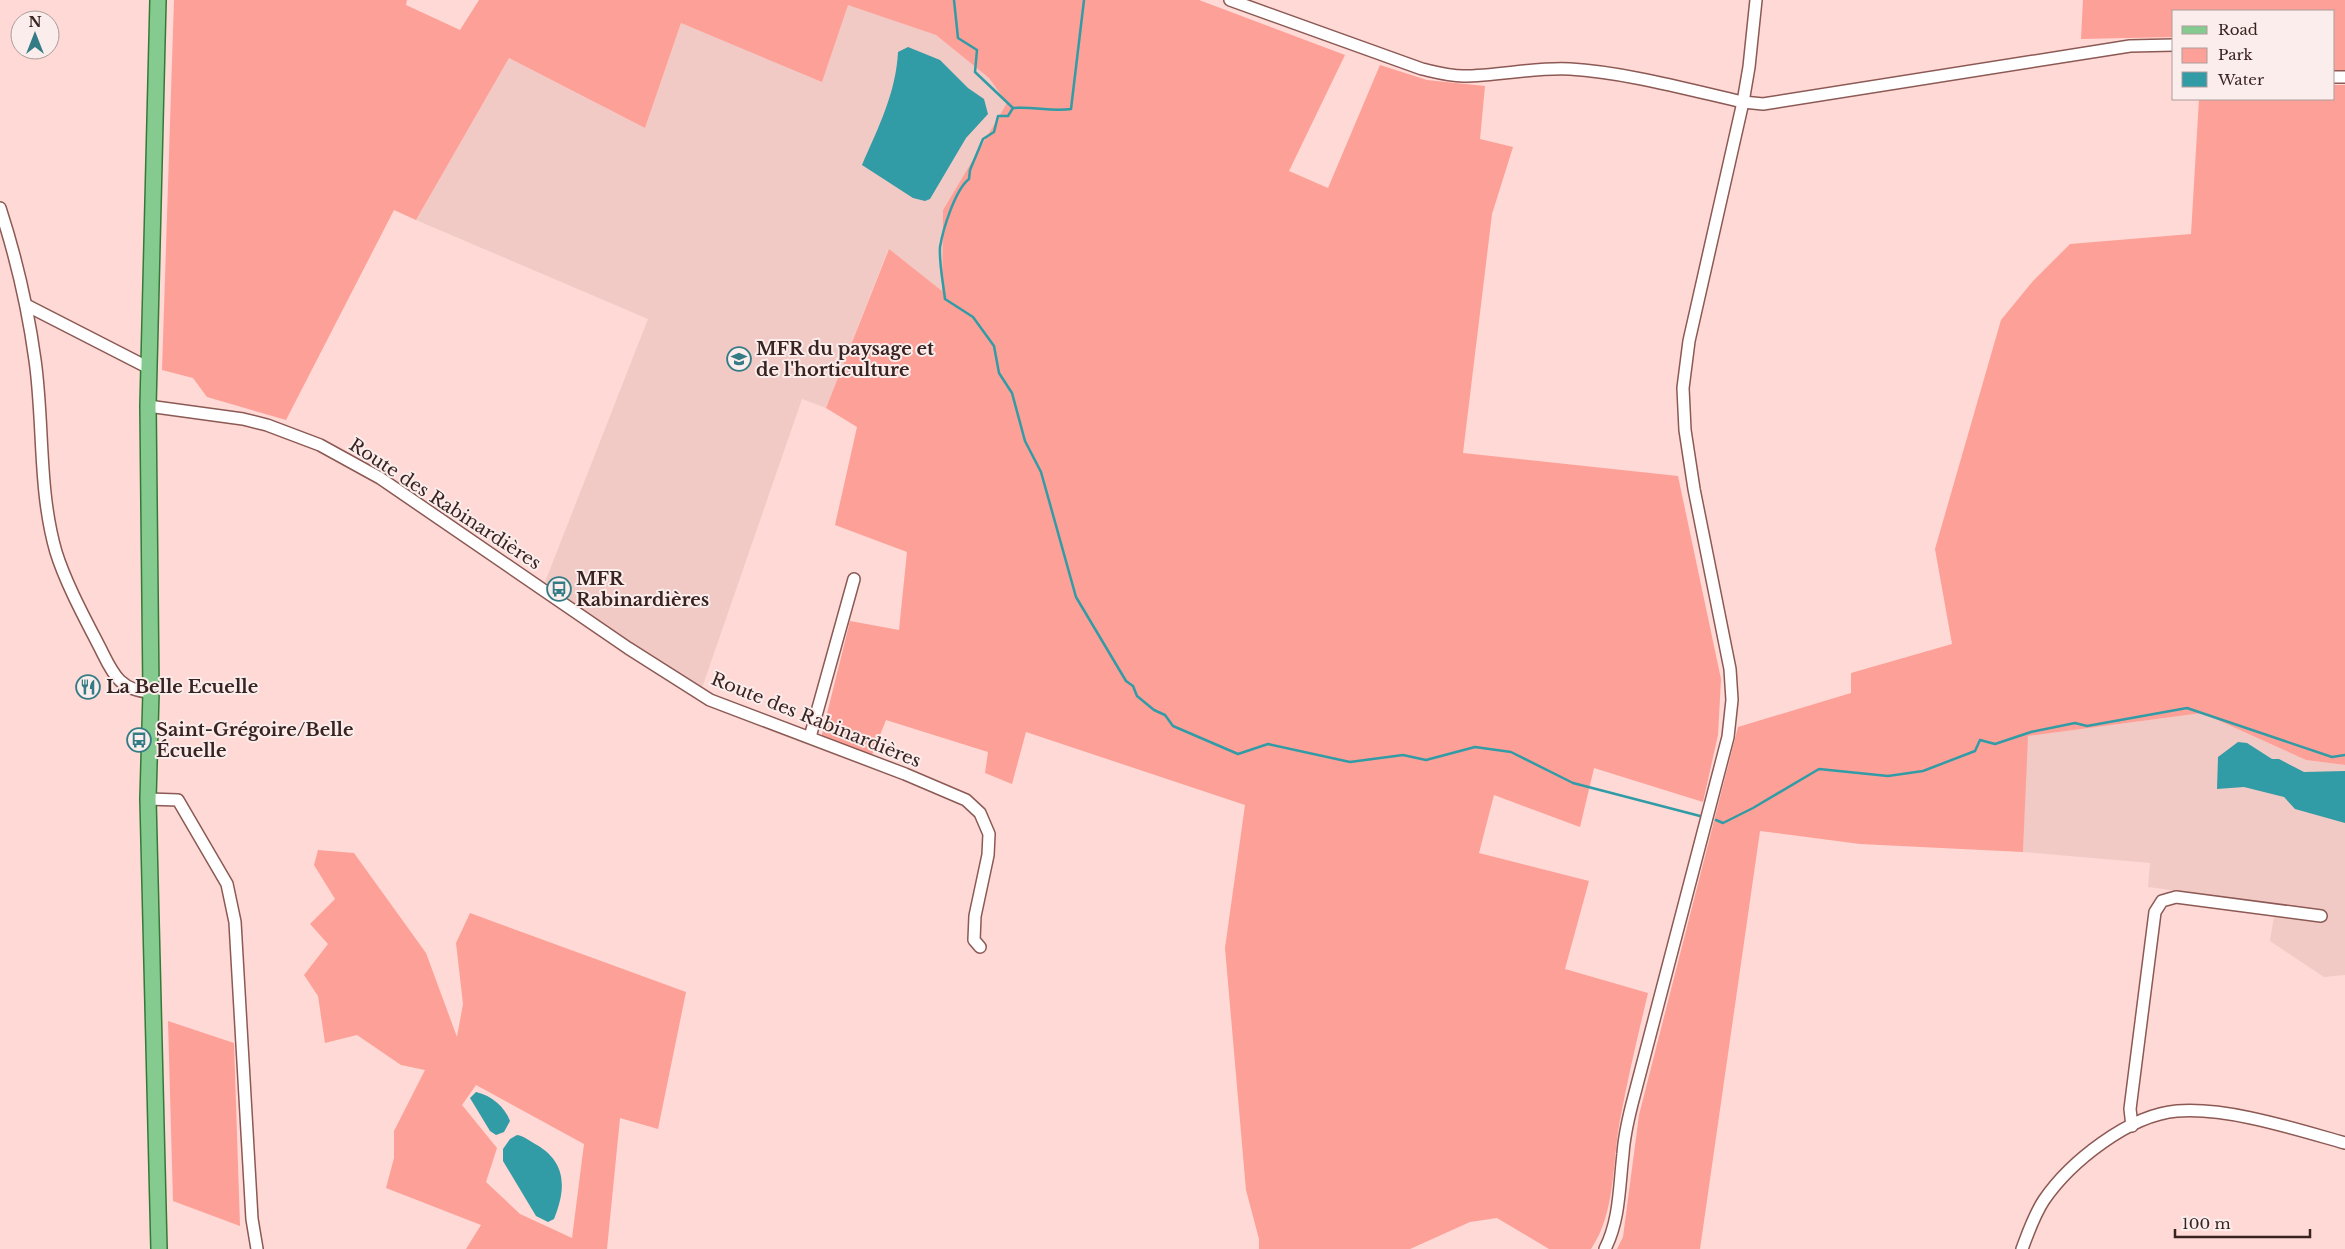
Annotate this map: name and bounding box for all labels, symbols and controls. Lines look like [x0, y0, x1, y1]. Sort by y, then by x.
north arrow [10, 10, 60, 60]
legend [2172, 10, 2335, 100]
text: N [28, 13, 42, 31]
text: Road [2218, 20, 2258, 39]
text: Park [2218, 45, 2254, 64]
text: Water [2217, 70, 2265, 89]
place label: MFR du paysage et de l'horticulture [756, 338, 934, 381]
school or university icon: MFR du paysage et de l'horticulture [726, 346, 752, 372]
street label: Route des Rabinardières [345, 434, 545, 574]
place label: MFR Rabinardières [576, 568, 709, 611]
bus stop icon: MFR Rabinardières [546, 576, 572, 602]
street label: Route des Rabinardières [708, 668, 924, 772]
restaurant icon: La Belle Ecuelle [75, 674, 101, 700]
place label: La Belle Ecuelle [106, 676, 258, 698]
place label: Saint-Grégoire/Belle Écuelle [156, 719, 354, 762]
bus stop icon: Saint-Grégoire/Belle Écuelle [126, 727, 152, 753]
scale bar [2175, 1206, 2310, 1238]
text: 100 m [2182, 1214, 2231, 1233]

